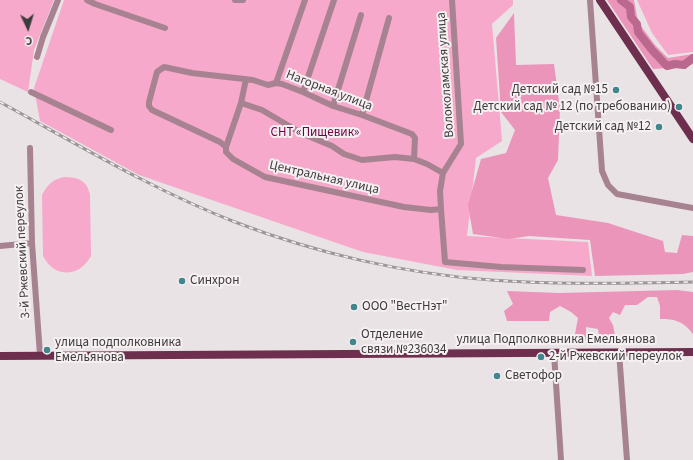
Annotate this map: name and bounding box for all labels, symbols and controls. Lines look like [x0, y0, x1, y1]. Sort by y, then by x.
north arrow [8, 8, 48, 48]
street label: Волоколамская улица [434, 12, 458, 138]
text: С [25, 33, 33, 48]
street label: Нагорная улица [284, 67, 374, 115]
place label: Детский сад №15 [511, 82, 608, 98]
marker: Детский сад №15 [611, 85, 621, 95]
place label: Детский сад № 12 (по требованию) [473, 99, 671, 115]
marker: Детский сад № 12 (по требованию) [674, 102, 684, 112]
place label: Детский сад №12 [554, 119, 651, 135]
marker: Детский сад №12 [654, 122, 664, 132]
park label: СНТ «Пищевик» [271, 125, 359, 141]
street label: Центральная улица [268, 158, 380, 198]
street label: 3-й Ржевский переулок [12, 185, 34, 319]
place label: Синхрон [190, 273, 239, 289]
marker: Синхрон [177, 276, 187, 286]
place label: ООО "ВестНэт" [362, 299, 448, 315]
marker: ООО "ВестНэт" [349, 302, 359, 312]
place label: Отделение связи №236034 [361, 327, 446, 358]
street label: улица Подполковника Емельянова [456, 332, 656, 348]
place label: улица подполковника Емельянова [55, 335, 181, 366]
marker: Отделение связи №236034 [348, 337, 358, 347]
marker: улица подполковника Емельянова [42, 345, 52, 355]
place label: 2-й Ржевский переулок [549, 349, 682, 365]
marker: 2-й Ржевский переулок [536, 352, 546, 362]
place label: Светофор [505, 368, 562, 384]
marker: Светофор [492, 371, 502, 381]

